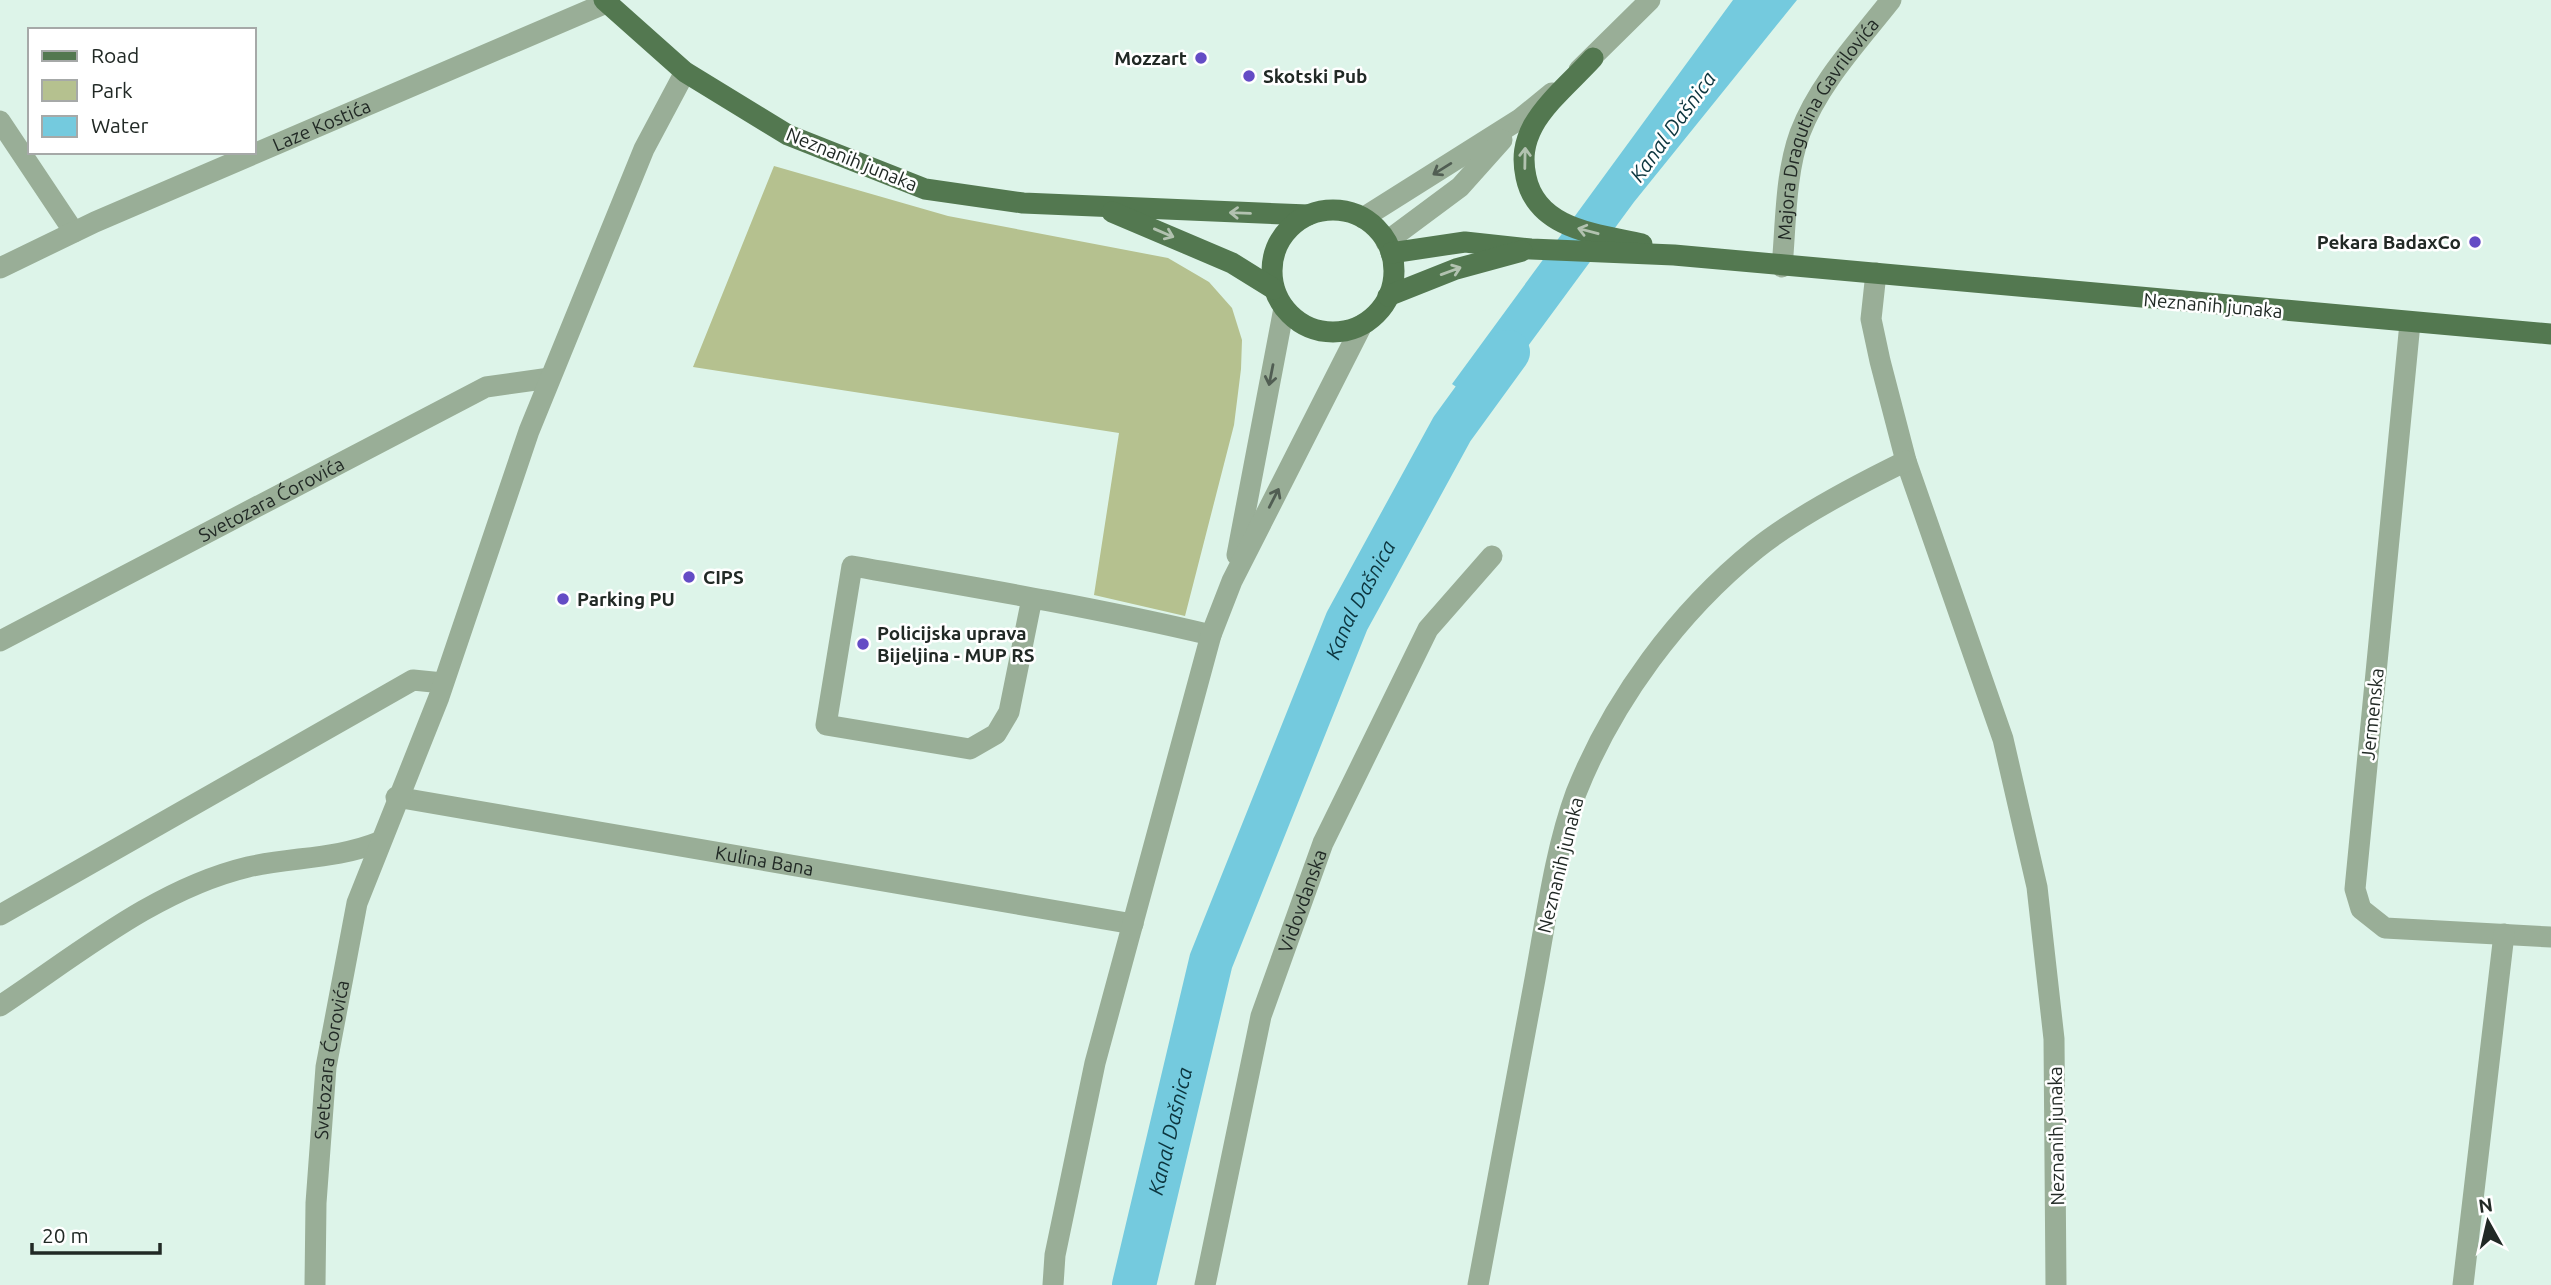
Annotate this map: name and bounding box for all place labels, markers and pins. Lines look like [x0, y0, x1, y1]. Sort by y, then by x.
place label: Mozzart [1114, 47, 1187, 69]
marker: Mozzart [1193, 50, 1209, 66]
place label: Skotski Pub [1263, 65, 1367, 87]
marker: Skotski Pub [1241, 68, 1257, 84]
place label: Pekara BadaxCo [2317, 231, 2461, 253]
marker: Pekara BadaxCo [2467, 234, 2483, 250]
place label: CIPS [703, 566, 744, 588]
marker: CIPS [681, 569, 697, 585]
place label: Parking PU [577, 588, 675, 610]
marker: Parking PU [555, 591, 571, 607]
place label: Policijska uprava Bijeljina - MUP RS [877, 622, 1035, 666]
marker: Policijska uprava Bijeljina - MUP RS [855, 636, 871, 652]

